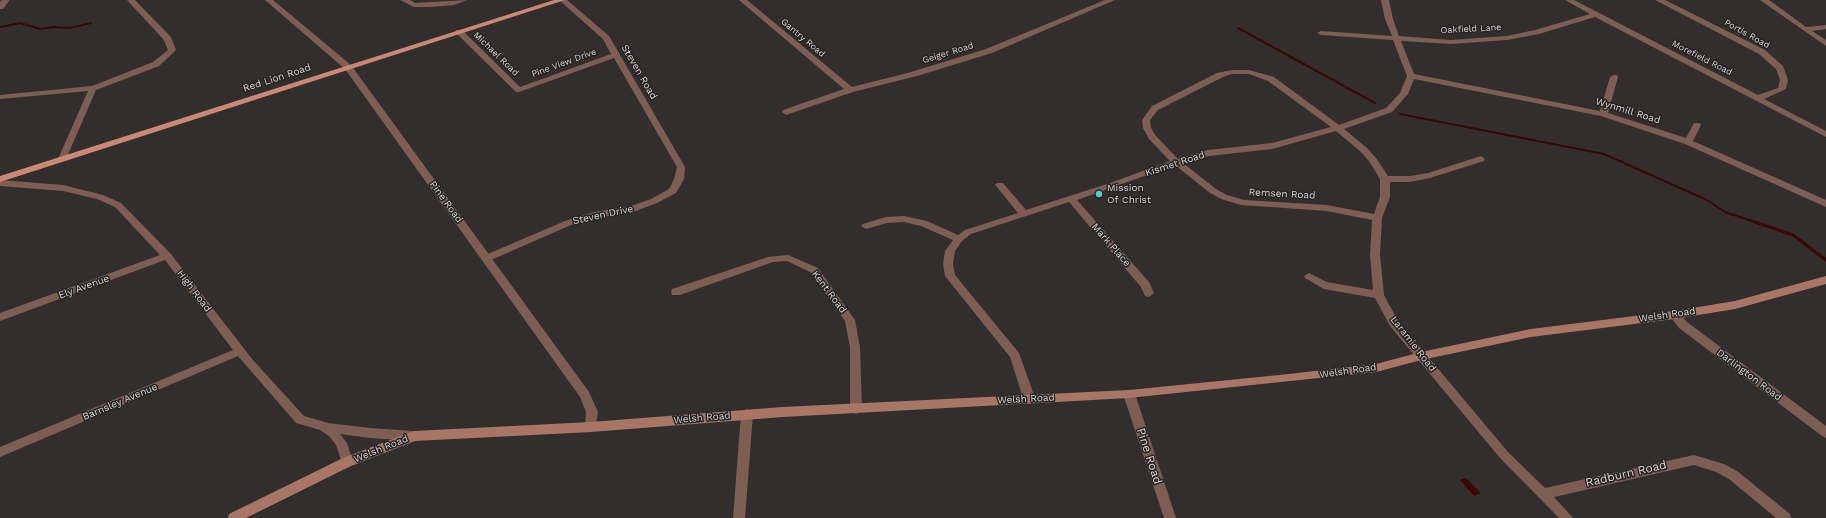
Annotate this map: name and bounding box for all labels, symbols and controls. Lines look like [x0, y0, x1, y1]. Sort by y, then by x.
street label: Gantry Road [779, 16, 827, 60]
street label: Portis Road [1722, 17, 1772, 51]
street label: Oakfield Lane [1440, 22, 1502, 36]
street label: Michael Road [471, 30, 521, 78]
street label: Morefield Road [1670, 38, 1734, 78]
street label: Geiger Road [921, 40, 975, 66]
street label: Steven Road [619, 42, 659, 102]
street label: Pine View Drive [530, 46, 598, 80]
street label: Red Lion Road [242, 61, 312, 95]
street label: Wynmill Road [1594, 95, 1662, 127]
street label: Kismet Road [1144, 149, 1206, 179]
street label: Pine Road [427, 179, 465, 225]
place label: Mission Of Christ [1107, 182, 1151, 206]
street label: Remsen Road [1248, 186, 1316, 202]
marker: Mission Of Christ [1094, 189, 1104, 199]
street label: Steven Drive [572, 203, 634, 227]
street label: Mark Place [1089, 221, 1133, 269]
street label: High Road [174, 268, 214, 314]
street label: Kent Road [809, 268, 849, 316]
street label: Ely Avenue [57, 272, 111, 302]
street label: Welsh Road [1638, 305, 1696, 325]
street label: Laramie Road [1388, 314, 1438, 374]
street label: Darlington Road [1714, 347, 1784, 403]
street label: Welsh Road [1319, 361, 1377, 381]
street label: Barnsley Avenue [81, 381, 159, 423]
street label: Welsh Road [997, 392, 1055, 406]
street label: Welsh Road [673, 410, 731, 426]
street label: Pine Road [1133, 426, 1165, 486]
street label: Welsh Road [352, 433, 410, 465]
street label: Radburn Road [1584, 458, 1668, 490]

